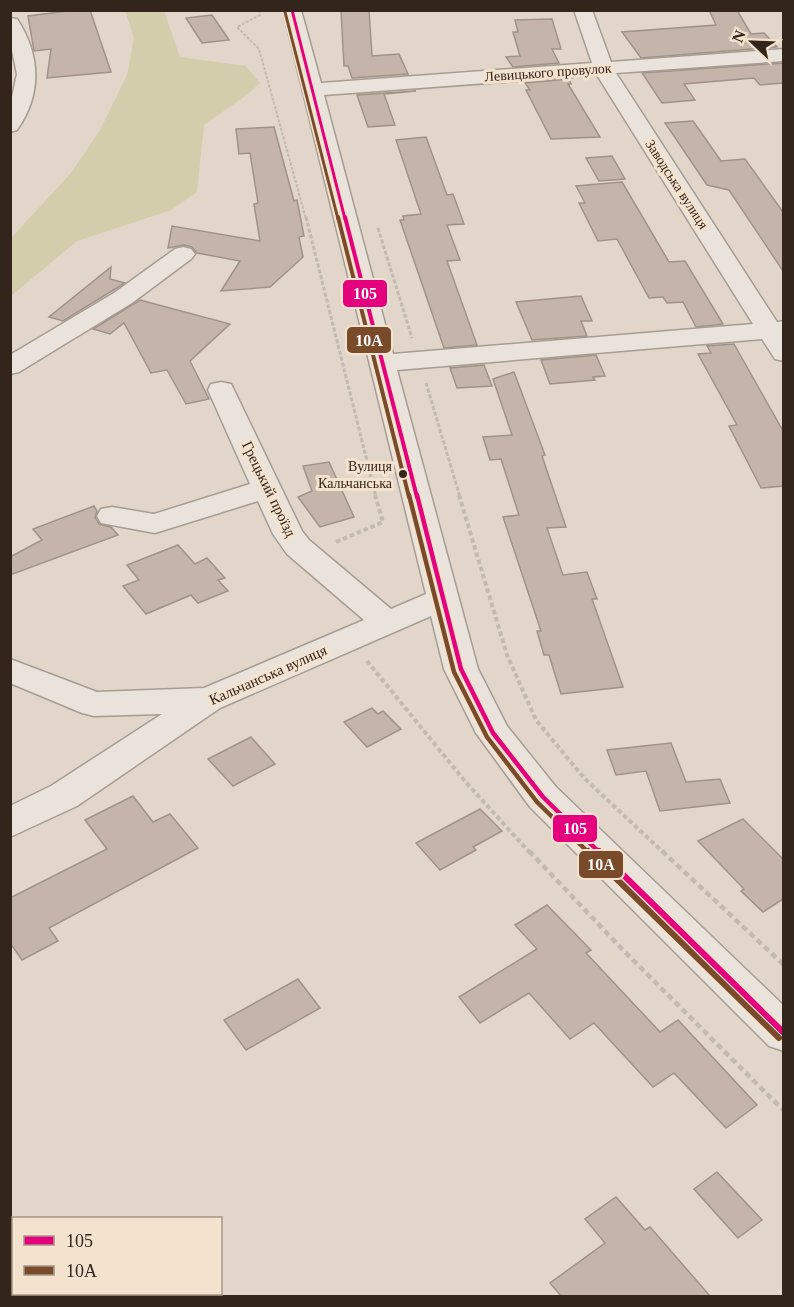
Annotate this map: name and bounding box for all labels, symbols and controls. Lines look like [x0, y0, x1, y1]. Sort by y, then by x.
north arrow [722, 12, 782, 72]
text: N [729, 27, 749, 45]
street label: Левицького провулок [484, 61, 612, 84]
street label: Заводська вулиця [642, 137, 711, 232]
line badge: 105 [342, 279, 388, 308]
text: 105 [353, 285, 377, 302]
line badge: 10А [346, 326, 392, 354]
text: 10А [355, 332, 383, 349]
street label: Грецький проїзд [239, 439, 299, 540]
place label: Вулиця Кальчанська [318, 459, 393, 491]
marker: Вулиця Кальчанська [397, 468, 409, 480]
street label: Кальчанська вулиця [207, 642, 329, 708]
line badge: 105 [552, 814, 598, 843]
text: 105 [563, 820, 587, 837]
line badge: 10А [578, 850, 624, 879]
text: 10А [587, 856, 615, 873]
legend [12, 1217, 222, 1295]
text: 105 [66, 1231, 93, 1251]
text: 10А [66, 1261, 97, 1281]

